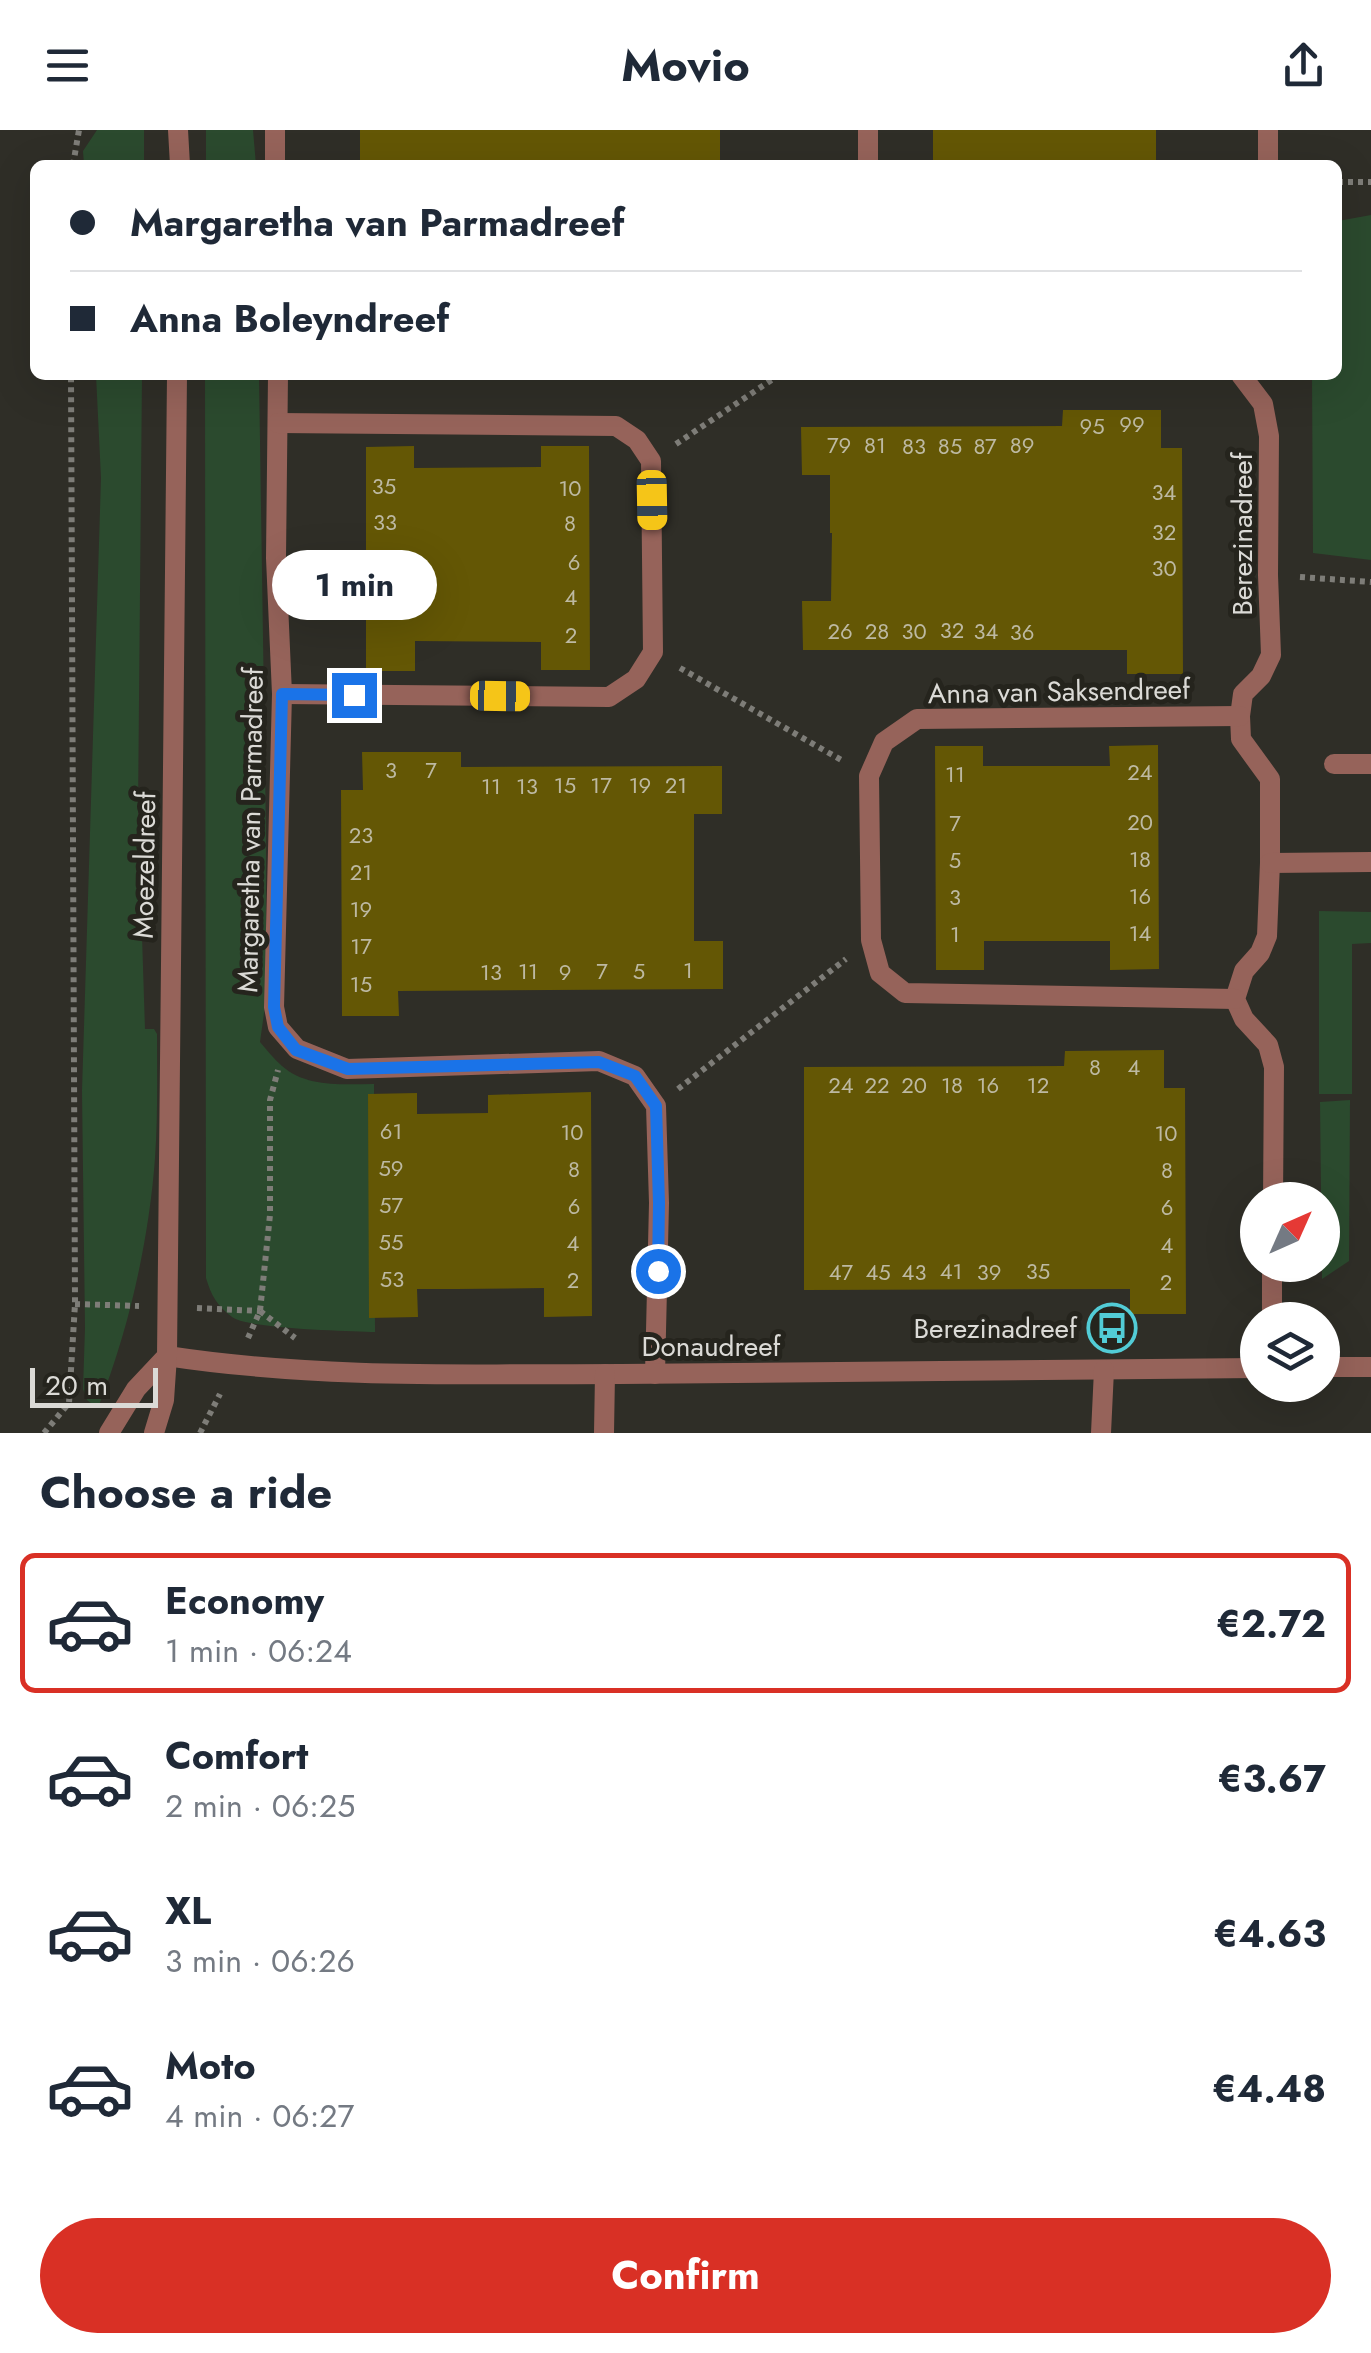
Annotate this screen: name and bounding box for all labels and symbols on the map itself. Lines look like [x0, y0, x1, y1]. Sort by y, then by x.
house number: 99 [1119, 408, 1145, 440]
house number: 95 [1079, 410, 1105, 442]
house number: 79 [827, 429, 851, 461]
house number: 81 [864, 429, 886, 461]
house number: 89 [1010, 429, 1034, 461]
house number: 83 [902, 430, 926, 462]
house number: 85 [938, 430, 962, 462]
house number: 87 [973, 430, 997, 462]
street label: Berezinadreef [1222, 451, 1263, 616]
house number: 35 [372, 470, 396, 502]
car [636, 470, 668, 530]
house number: 10 [558, 472, 582, 504]
house number: 34 [1152, 476, 1177, 508]
house number: 33 [373, 506, 397, 538]
house number: 8 [564, 507, 576, 539]
house number: 32 [1152, 516, 1176, 548]
house number: 6 [568, 546, 580, 578]
callout: 1 min [272, 550, 436, 620]
house number: 30 [1151, 552, 1177, 584]
house number: 4 [565, 581, 578, 613]
house number: 32 [940, 614, 964, 646]
house number: 26 [827, 615, 853, 647]
house number: 28 [865, 615, 889, 647]
house number: 30 [901, 615, 927, 647]
house number: 34 [974, 615, 999, 647]
house number: 36 [1010, 616, 1034, 648]
house number: 2 [565, 619, 577, 651]
street label: Margaretha van Parmadreef [227, 666, 274, 993]
street label: Anna van Saksendreef [928, 669, 1191, 714]
route end [332, 673, 377, 718]
car [470, 680, 530, 712]
house number: 3 [385, 754, 397, 786]
house number: 7 [425, 754, 437, 786]
house number: 24 [1127, 756, 1153, 788]
house number: 11 [945, 758, 965, 790]
house number: 15 [554, 769, 576, 801]
house number: 17 [590, 769, 612, 801]
house number: 19 [629, 769, 651, 801]
house number: 21 [665, 769, 687, 801]
house number: 11 [481, 770, 501, 802]
house number: 13 [516, 770, 538, 802]
street label: Moezeldreef [123, 790, 166, 939]
house number: 20 [1127, 806, 1153, 838]
house number: 7 [949, 807, 961, 839]
house number: 23 [349, 819, 373, 851]
house number: 18 [1129, 843, 1151, 875]
house number: 5 [949, 844, 961, 876]
house number: 21 [350, 856, 372, 888]
house number: 16 [1129, 880, 1151, 912]
house number: 3 [949, 881, 961, 913]
house number: 19 [350, 893, 372, 925]
house number: 14 [1129, 917, 1152, 949]
house number: 1 [950, 918, 960, 950]
house number: 17 [350, 930, 372, 962]
house number: 1 [683, 954, 693, 986]
house number: 11 [518, 955, 538, 987]
house number: 7 [596, 955, 608, 987]
house number: 5 [633, 955, 645, 987]
house number: 13 [480, 956, 502, 988]
house number: 9 [559, 956, 571, 988]
house number: 15 [350, 968, 372, 1000]
house number: 8 [1089, 1051, 1101, 1083]
house number: 4 [1128, 1051, 1141, 1083]
house number: 24 [828, 1069, 854, 1101]
house number: 22 [864, 1069, 890, 1101]
house number: 20 [901, 1069, 927, 1101]
house number: 18 [941, 1069, 963, 1101]
house number: 16 [977, 1069, 999, 1101]
house number: 12 [1027, 1069, 1049, 1101]
house number: 61 [380, 1115, 402, 1147]
house number: 10 [560, 1116, 584, 1148]
house number: 10 [1154, 1117, 1178, 1149]
house number: 59 [378, 1152, 404, 1184]
house number: 8 [568, 1153, 580, 1185]
house number: 8 [1161, 1154, 1173, 1186]
north arrow [1240, 1182, 1340, 1282]
house number: 57 [379, 1189, 403, 1221]
house number: 6 [568, 1190, 580, 1222]
house number: 6 [1161, 1191, 1173, 1223]
house number: 55 [379, 1226, 403, 1258]
house number: 4 [567, 1227, 580, 1259]
house number: 4 [1161, 1229, 1174, 1261]
route start [636, 1249, 681, 1294]
house number: 41 [940, 1255, 962, 1287]
house number: 35 [1026, 1255, 1050, 1287]
house number: 47 [829, 1256, 854, 1288]
house number: 45 [865, 1256, 891, 1288]
house number: 43 [902, 1256, 926, 1288]
house number: 39 [977, 1256, 1001, 1288]
house number: 53 [380, 1263, 404, 1295]
house number: 2 [567, 1264, 579, 1296]
house number: 2 [1160, 1266, 1172, 1298]
bus stop icon: Berezinadreef [1086, 1302, 1138, 1354]
place label: Berezinadreef [913, 1308, 1078, 1349]
street label: Donaudreef [641, 1326, 782, 1367]
scale bar [30, 1363, 158, 1408]

